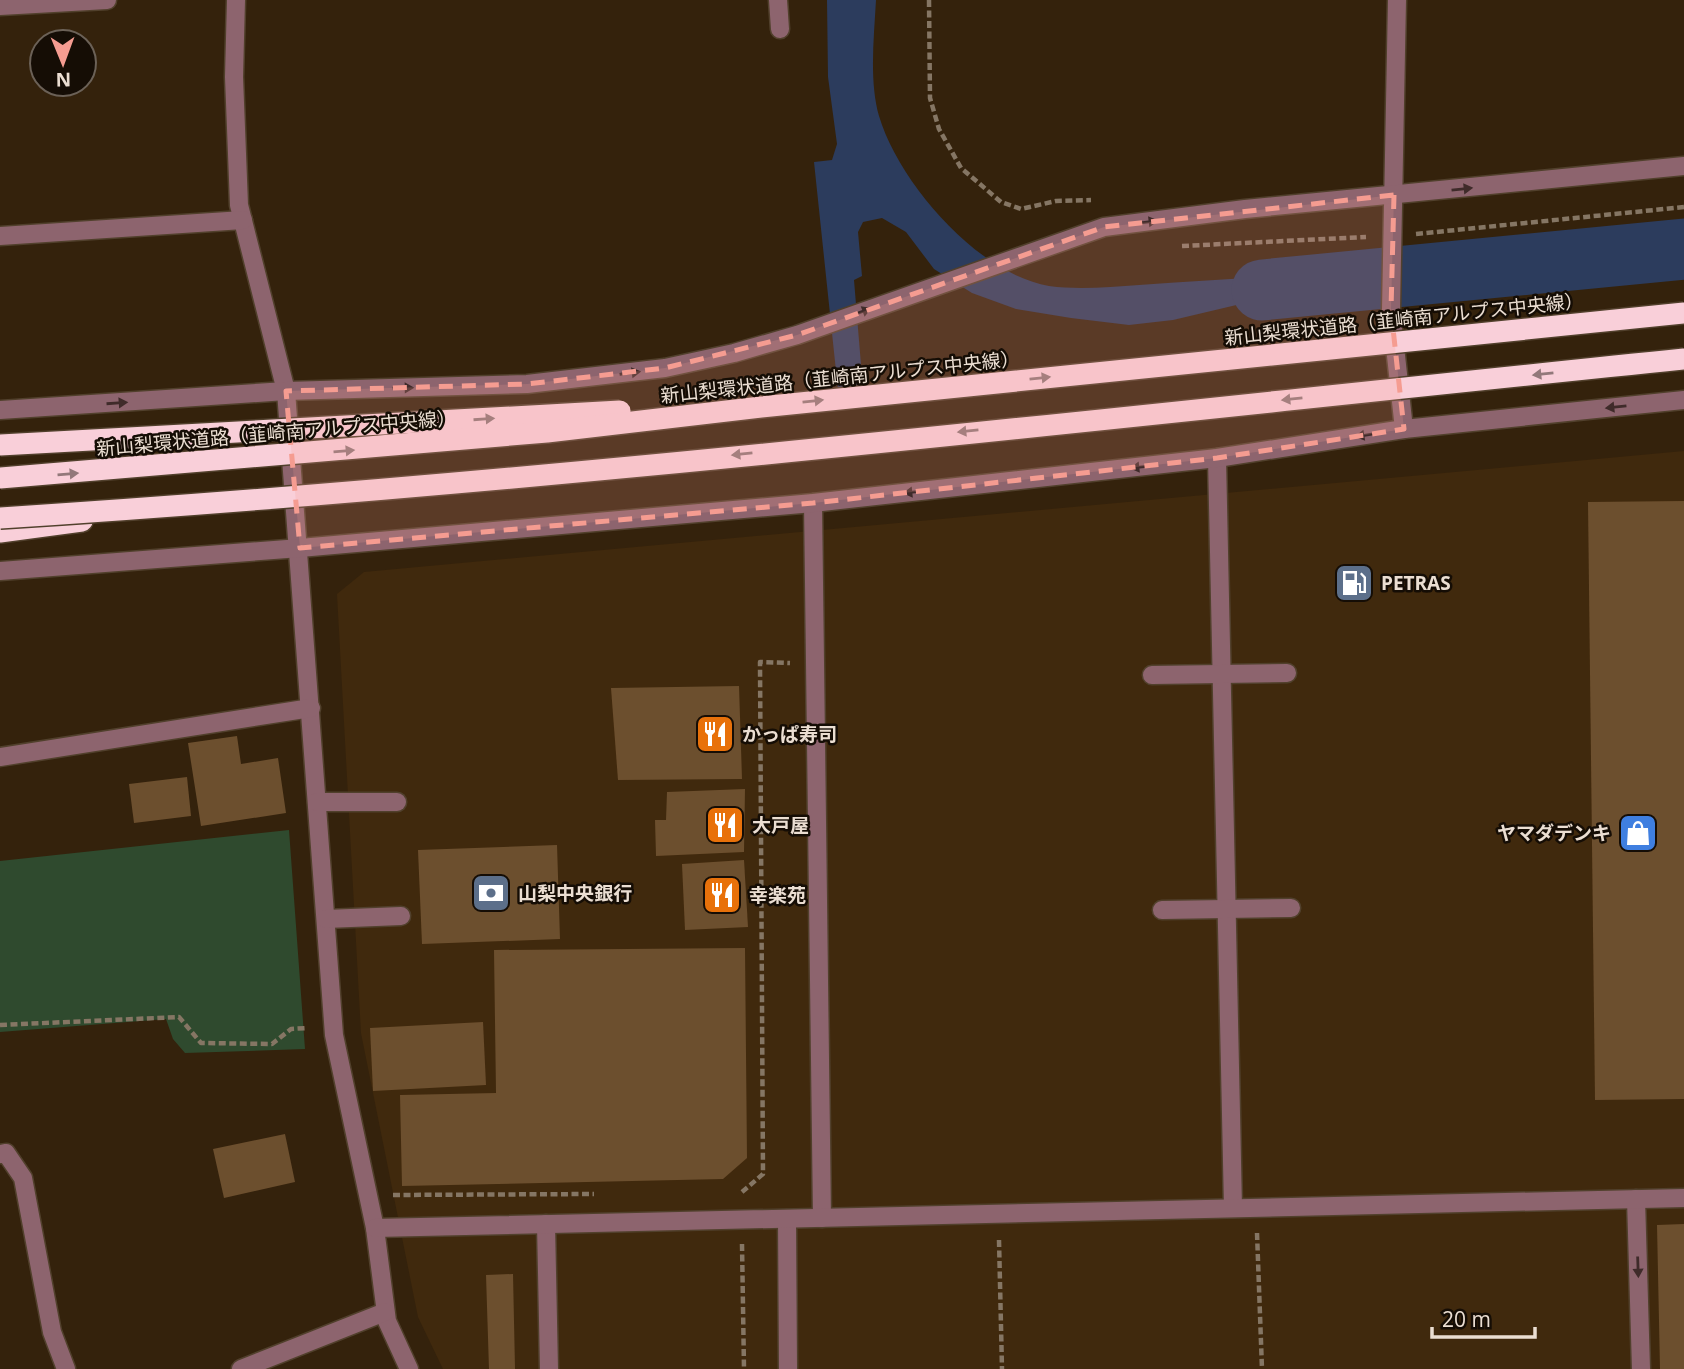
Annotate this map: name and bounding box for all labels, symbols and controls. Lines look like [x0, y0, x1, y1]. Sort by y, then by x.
north arrow [28, 28, 98, 98]
text: N [55, 67, 71, 93]
one-way arrow [1451, 183, 1473, 194]
one-way arrow [1136, 217, 1158, 228]
street label: 新山梨環状道路（韮崎南アルプス中央線） [1223, 287, 1585, 351]
one-way arrow [851, 306, 872, 317]
street label: 新山梨環状道路（韮崎南アルプス中央線） [659, 345, 1021, 409]
one-way arrow [619, 367, 641, 378]
one-way arrow [1532, 368, 1554, 379]
one-way arrow [1029, 373, 1051, 384]
one-way arrow [392, 382, 414, 394]
one-way arrow [1281, 394, 1303, 405]
one-way arrow [803, 396, 825, 407]
one-way arrow [106, 397, 128, 408]
one-way arrow [1605, 402, 1627, 413]
street label: 新山梨環状道路（韮崎南アルプス中央線） [95, 404, 457, 462]
one-way arrow [473, 414, 495, 425]
one-way arrow [957, 426, 979, 437]
one-way arrow [1355, 430, 1377, 441]
one-way arrow [333, 446, 355, 457]
one-way arrow [731, 449, 753, 460]
one-way arrow [1129, 462, 1151, 473]
one-way arrow [57, 468, 79, 479]
one-way arrow [903, 487, 925, 498]
fuel station icon: PETRAS [1333, 562, 1375, 604]
place label: PETRAS [1381, 570, 1451, 596]
restaurant icon: かっぱ寿司 [694, 713, 736, 755]
place label: かっぱ寿司 [742, 721, 837, 747]
restaurant icon: 大戸屋 [704, 804, 746, 846]
place label: 大戸屋 [752, 812, 809, 838]
shop icon: ヤマダデンキ [1617, 812, 1659, 854]
place label: ヤマダデンキ [1497, 820, 1611, 846]
bank icon: 山梨中央銀行 [470, 872, 512, 914]
restaurant icon: 幸楽苑 [701, 874, 743, 916]
place label: 山梨中央銀行 [518, 880, 632, 906]
place label: 幸楽苑 [749, 882, 806, 908]
one-way arrow [1632, 1256, 1643, 1278]
scale bar [1432, 1296, 1535, 1340]
text: 20 m [1442, 1305, 1491, 1333]

